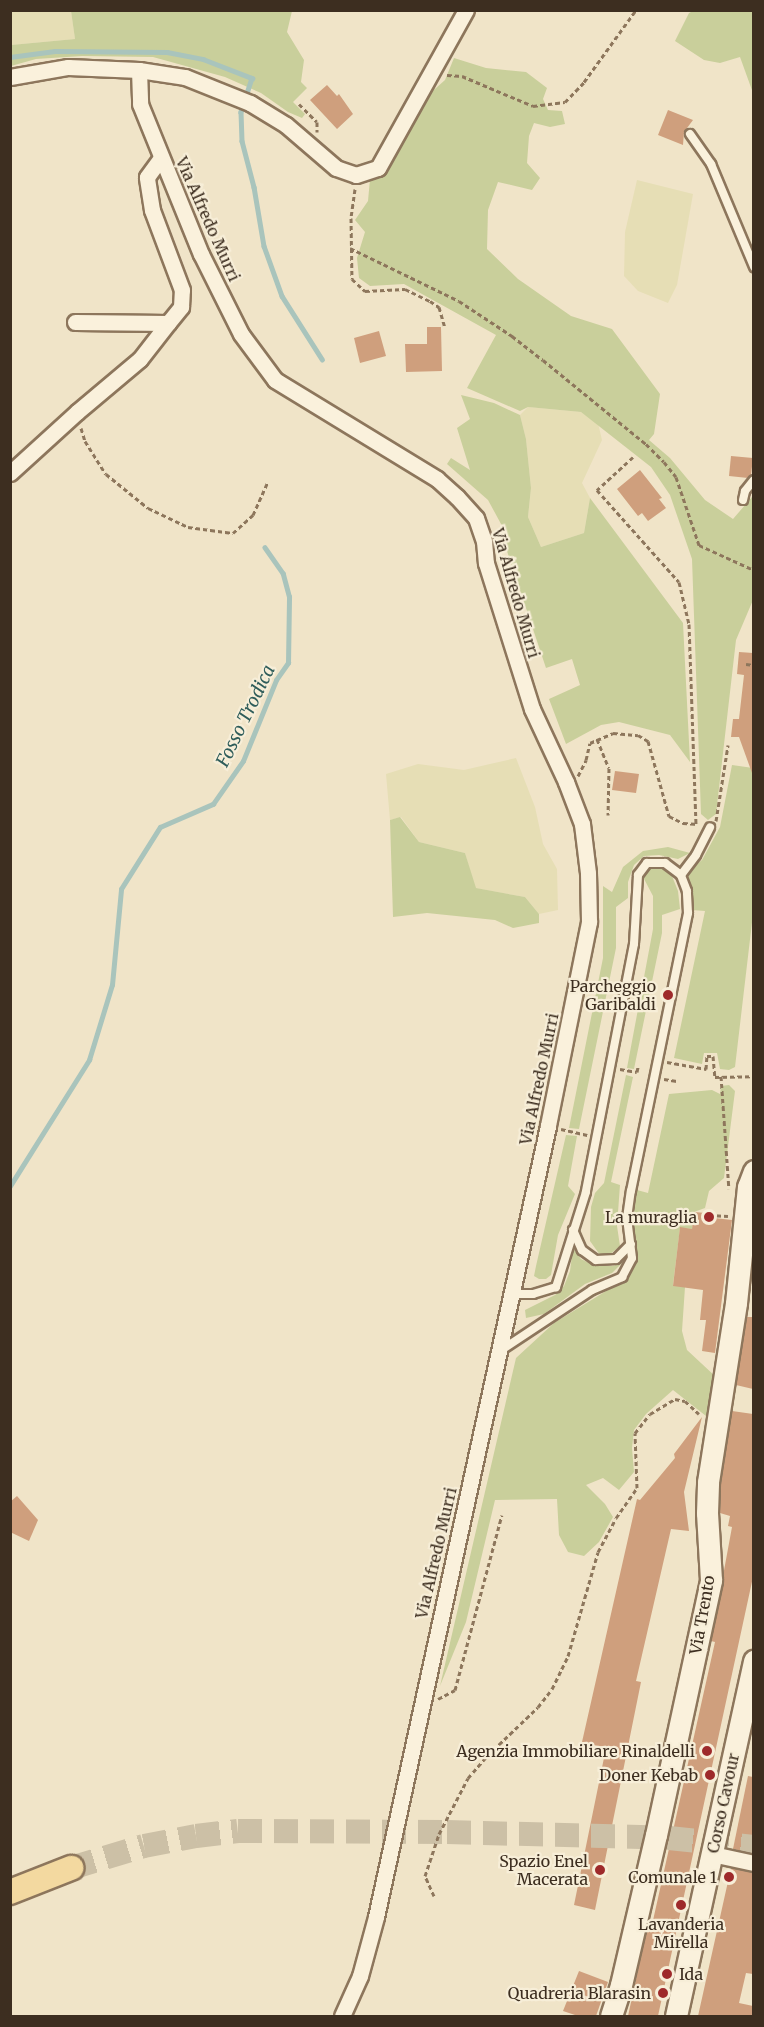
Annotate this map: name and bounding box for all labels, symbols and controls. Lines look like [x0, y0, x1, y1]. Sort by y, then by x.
street label: Via Alfredo Murri [172, 154, 244, 284]
street label: Via Alfredo Murri [488, 526, 544, 660]
water label: Fosso Trodica [212, 662, 280, 770]
place label: Parcheggio Garibaldi [570, 976, 656, 1014]
marker: Parcheggio Garibaldi [661, 988, 675, 1002]
street label: Via Alfredo Murri [516, 1011, 562, 1147]
place label: La muraglia [605, 1207, 697, 1227]
marker: La muraglia [702, 1210, 716, 1224]
street label: Via Alfredo Murri [412, 1486, 460, 1620]
street label: Via Trento [686, 1574, 718, 1656]
place label: Agenzia Immobiliare Rinaldelli [456, 1741, 695, 1761]
marker: Agenzia Immobiliare Rinaldelli [700, 1744, 714, 1758]
street label: Corso Cavour [703, 1751, 743, 1855]
place label: Doner Kebab [599, 1765, 698, 1785]
marker: Doner Kebab [703, 1768, 717, 1782]
place label: Spazio Enel Macerata [499, 1851, 588, 1889]
marker: Spazio Enel Macerata [593, 1863, 607, 1877]
place label: Comunale 1 [628, 1867, 717, 1887]
marker: Comunale 1 [722, 1870, 736, 1884]
marker: Lavanderia Mirella [674, 1898, 688, 1912]
place label: Lavanderia Mirella [638, 1914, 724, 1952]
place label: Ida [679, 1964, 703, 1984]
marker: Ida [660, 1967, 674, 1981]
place label: Quadreria Blarasin [508, 1983, 651, 2003]
marker: Quadreria Blarasin [656, 1986, 670, 2000]

